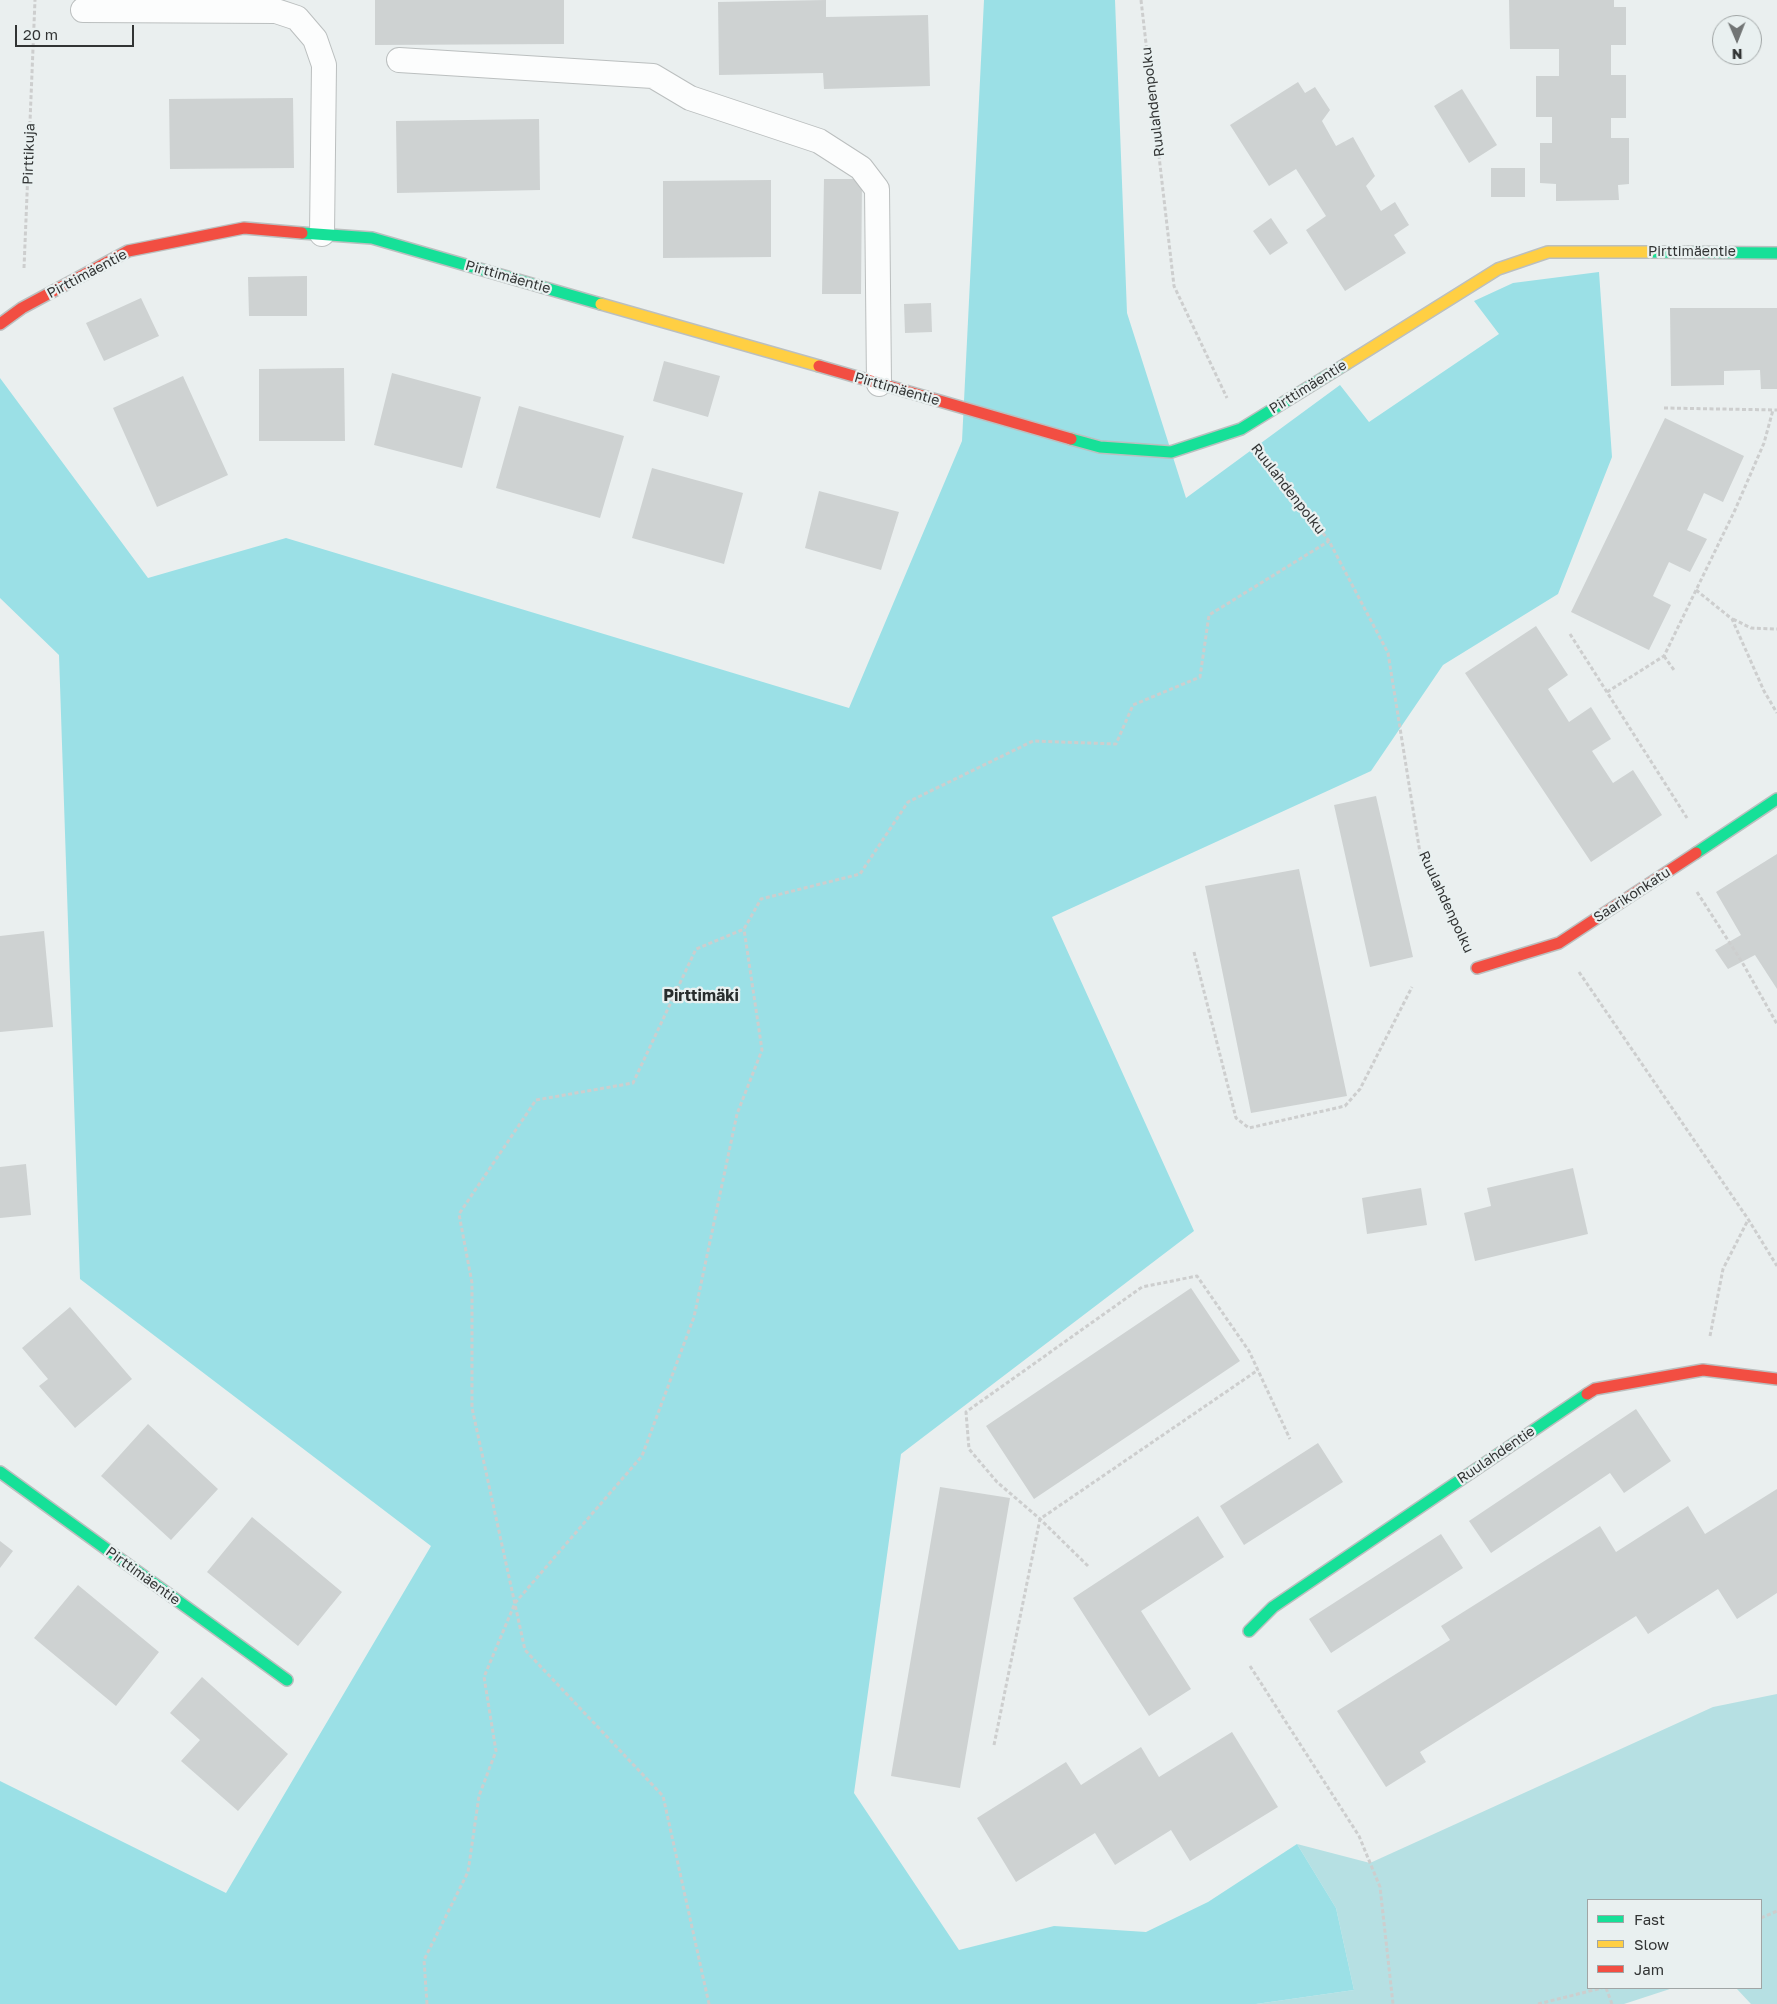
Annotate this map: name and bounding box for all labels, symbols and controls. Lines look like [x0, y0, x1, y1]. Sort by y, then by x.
scale bar [18, 15, 136, 47]
north arrow [1712, 15, 1762, 65]
text: 20 m [23, 25, 58, 43]
street label: Ruulahdenpolku [1138, 46, 1168, 158]
text: N [1732, 46, 1743, 63]
street label: Pirttikuja [20, 123, 38, 185]
street label: Pirttimäentie [1648, 244, 1736, 260]
street label: Pirttimäentie [44, 246, 130, 302]
street label: Pirttimäentie [463, 257, 553, 297]
street label: Pirttimäentie [1266, 357, 1350, 417]
street label: Pirttimäentie [852, 369, 942, 409]
street label: Ruulahdenpolku [1247, 440, 1329, 538]
street label: Ruulahdenpolku [1415, 848, 1477, 956]
street label: Saarikonkatu [1590, 864, 1674, 926]
district label: Pirttimäki [663, 986, 739, 1006]
street label: Ruulahdentie [1454, 1423, 1538, 1487]
street label: Pirttimäentie [103, 1543, 183, 1609]
legend [1587, 1899, 1762, 1989]
text: Fast [1634, 1910, 1665, 1928]
text: Slow [1634, 1935, 1669, 1953]
text: Jam [1634, 1960, 1664, 1978]

